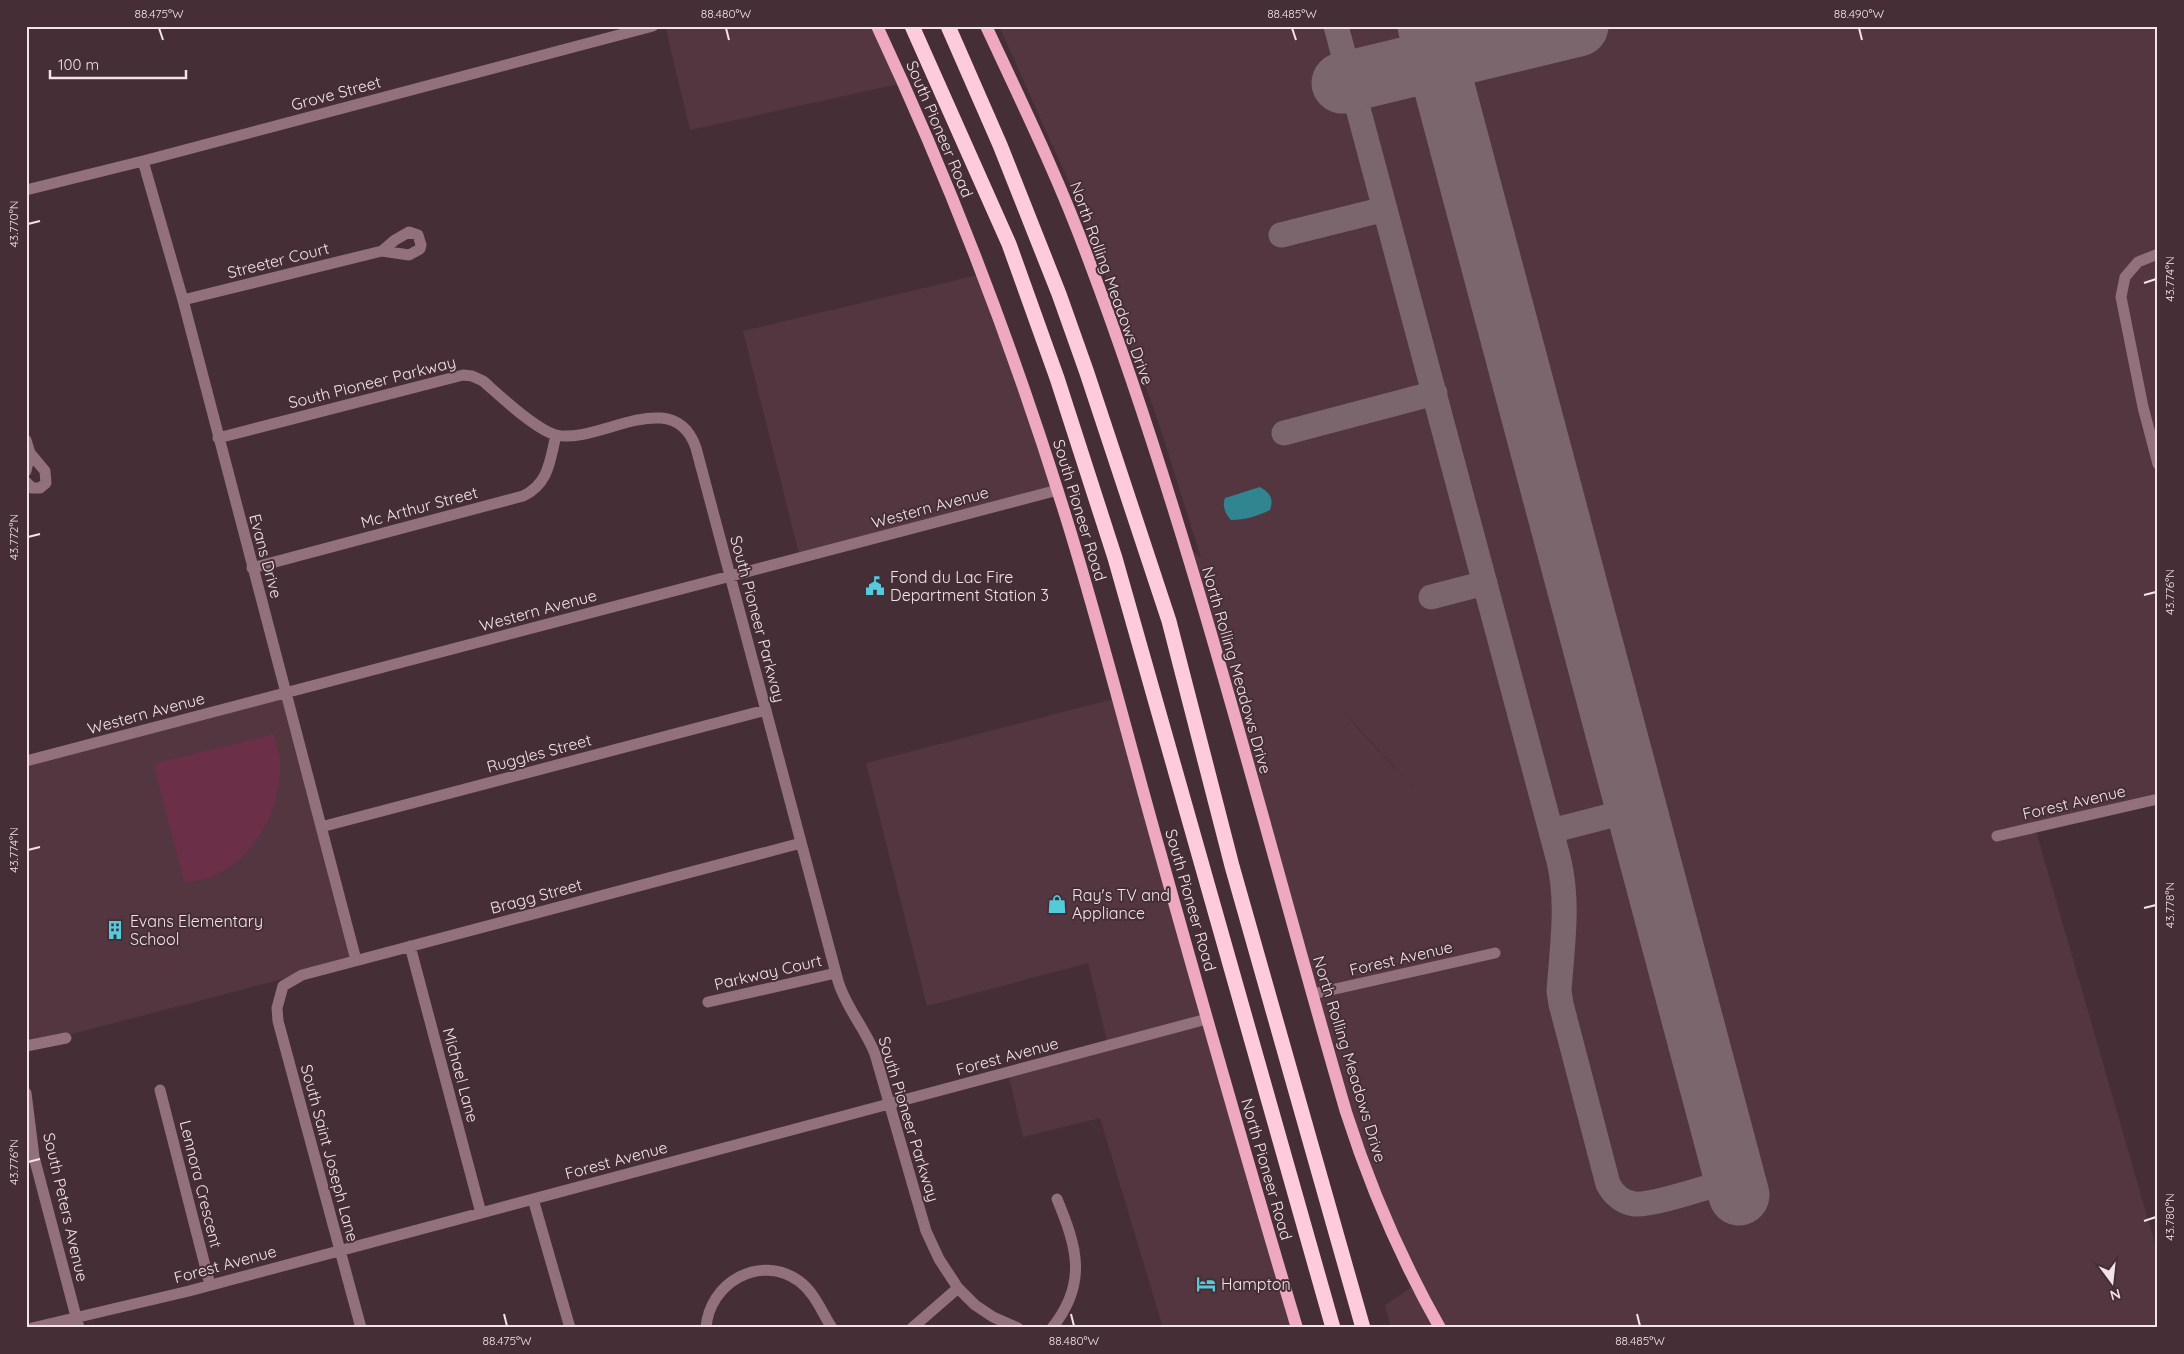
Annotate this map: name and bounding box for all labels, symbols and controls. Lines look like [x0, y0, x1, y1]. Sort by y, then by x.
text: 88.475°W [134, 6, 184, 21]
text: 88.480°W [701, 6, 752, 21]
text: 88.485°W [1267, 6, 1317, 21]
text: 88.490°W [1834, 6, 1885, 21]
scale bar [50, 48, 186, 80]
text: 100 m [58, 55, 99, 74]
street label: South Pioneer Road [902, 58, 978, 200]
street label: Grove Street [289, 71, 383, 115]
street label: North Rolling Meadows Drive [1066, 179, 1158, 387]
text: 43.770°N [6, 201, 21, 247]
street label: Streeter Court [225, 238, 331, 282]
text: 43.774°N [2162, 256, 2177, 302]
street label: South Pioneer Parkway [286, 352, 458, 412]
street label: South Pioneer Road [1049, 437, 1111, 583]
street label: Mc Arthur Street [358, 482, 480, 532]
street label: Western Avenue [869, 482, 991, 532]
street label: Evans Drive [245, 512, 287, 600]
text: 43.772°N [6, 514, 21, 560]
street label: South Pioneer Parkway [726, 533, 790, 705]
street label: North Rolling Meadows Drive [1198, 564, 1276, 776]
place label: Fond du Lac Fire Department Station 3 [890, 567, 1049, 605]
text: 43.776°N [2162, 569, 2177, 615]
public building icon: Fond du Lac Fire Department Station 3 [864, 575, 886, 597]
street label: Western Avenue [477, 585, 599, 635]
street label: Western Avenue [85, 688, 207, 738]
street label: Ruggles Street [484, 729, 594, 777]
street label: Forest Avenue [2020, 780, 2128, 824]
text: 43.774°N [6, 827, 21, 873]
street label: South Pioneer Road [1161, 827, 1221, 973]
street label: Bragg Street [488, 874, 584, 918]
text: 43.778°N [2162, 882, 2177, 928]
place label: Ray's TV and Appliance [1072, 885, 1170, 923]
shop icon: Ray's TV and Appliance [1046, 893, 1068, 915]
place label: Evans Elementary School [130, 911, 263, 949]
building icon: Evans Elementary School [104, 919, 126, 941]
street label: Forest Avenue [1347, 936, 1455, 980]
street label: Parkway Court [712, 950, 824, 994]
street label: North Rolling Meadows Drive [1309, 953, 1391, 1165]
street label: Michael Lane [439, 1025, 483, 1125]
street label: Forest Avenue [954, 1033, 1060, 1079]
street label: South Pioneer Parkway [874, 1034, 944, 1204]
street label: South Saint Joseph Lane [297, 1062, 363, 1244]
street label: North Pioneer Road [1237, 1096, 1297, 1242]
street label: Lennora Crescent [176, 1118, 226, 1250]
street label: South Peters Avenue [39, 1131, 93, 1283]
street label: Forest Avenue [563, 1137, 669, 1183]
text: 43.776°N [6, 1139, 21, 1185]
text: 43.780°N [2162, 1193, 2177, 1241]
street label: Forest Avenue [172, 1241, 278, 1287]
north arrow [2086, 1256, 2136, 1306]
hotel icon: Hampton [1195, 1273, 1217, 1295]
place label: Hampton [1221, 1274, 1291, 1294]
text: N [2108, 1285, 2123, 1305]
text: 88.475°W [482, 1333, 532, 1348]
text: 88.480°W [1049, 1333, 1100, 1348]
text: 88.485°W [1615, 1333, 1665, 1348]

